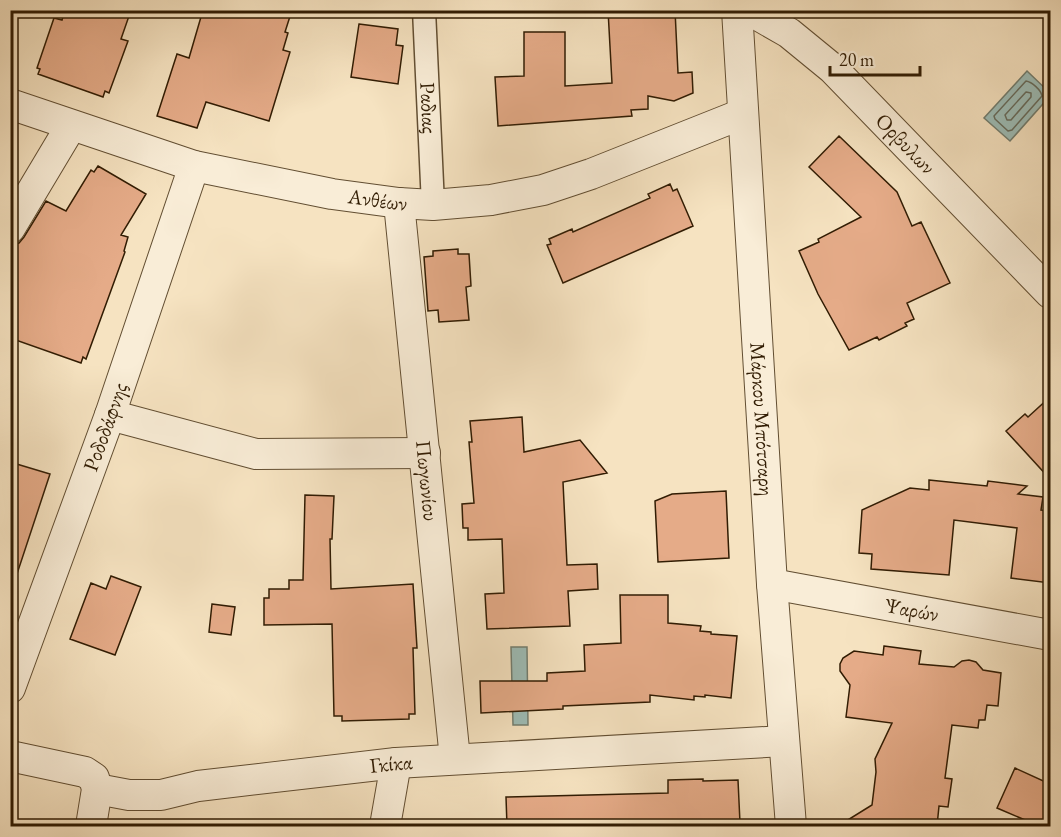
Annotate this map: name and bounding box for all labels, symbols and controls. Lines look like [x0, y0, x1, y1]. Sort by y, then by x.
scale bar [830, 39, 920, 77]
text: 20 m [839, 48, 874, 71]
street label: Ραδιας [414, 81, 444, 134]
street label: Ορβυλων [870, 107, 942, 180]
street label: Ανθέων [345, 182, 408, 216]
street label: Μάρκου Μπότσαρη [744, 342, 781, 497]
street label: Ροδοδάφνης [77, 379, 133, 475]
street label: Πωγωνίου [410, 439, 445, 522]
street label: Ψαρών [883, 591, 941, 627]
street label: Γκίκα [368, 748, 414, 779]

